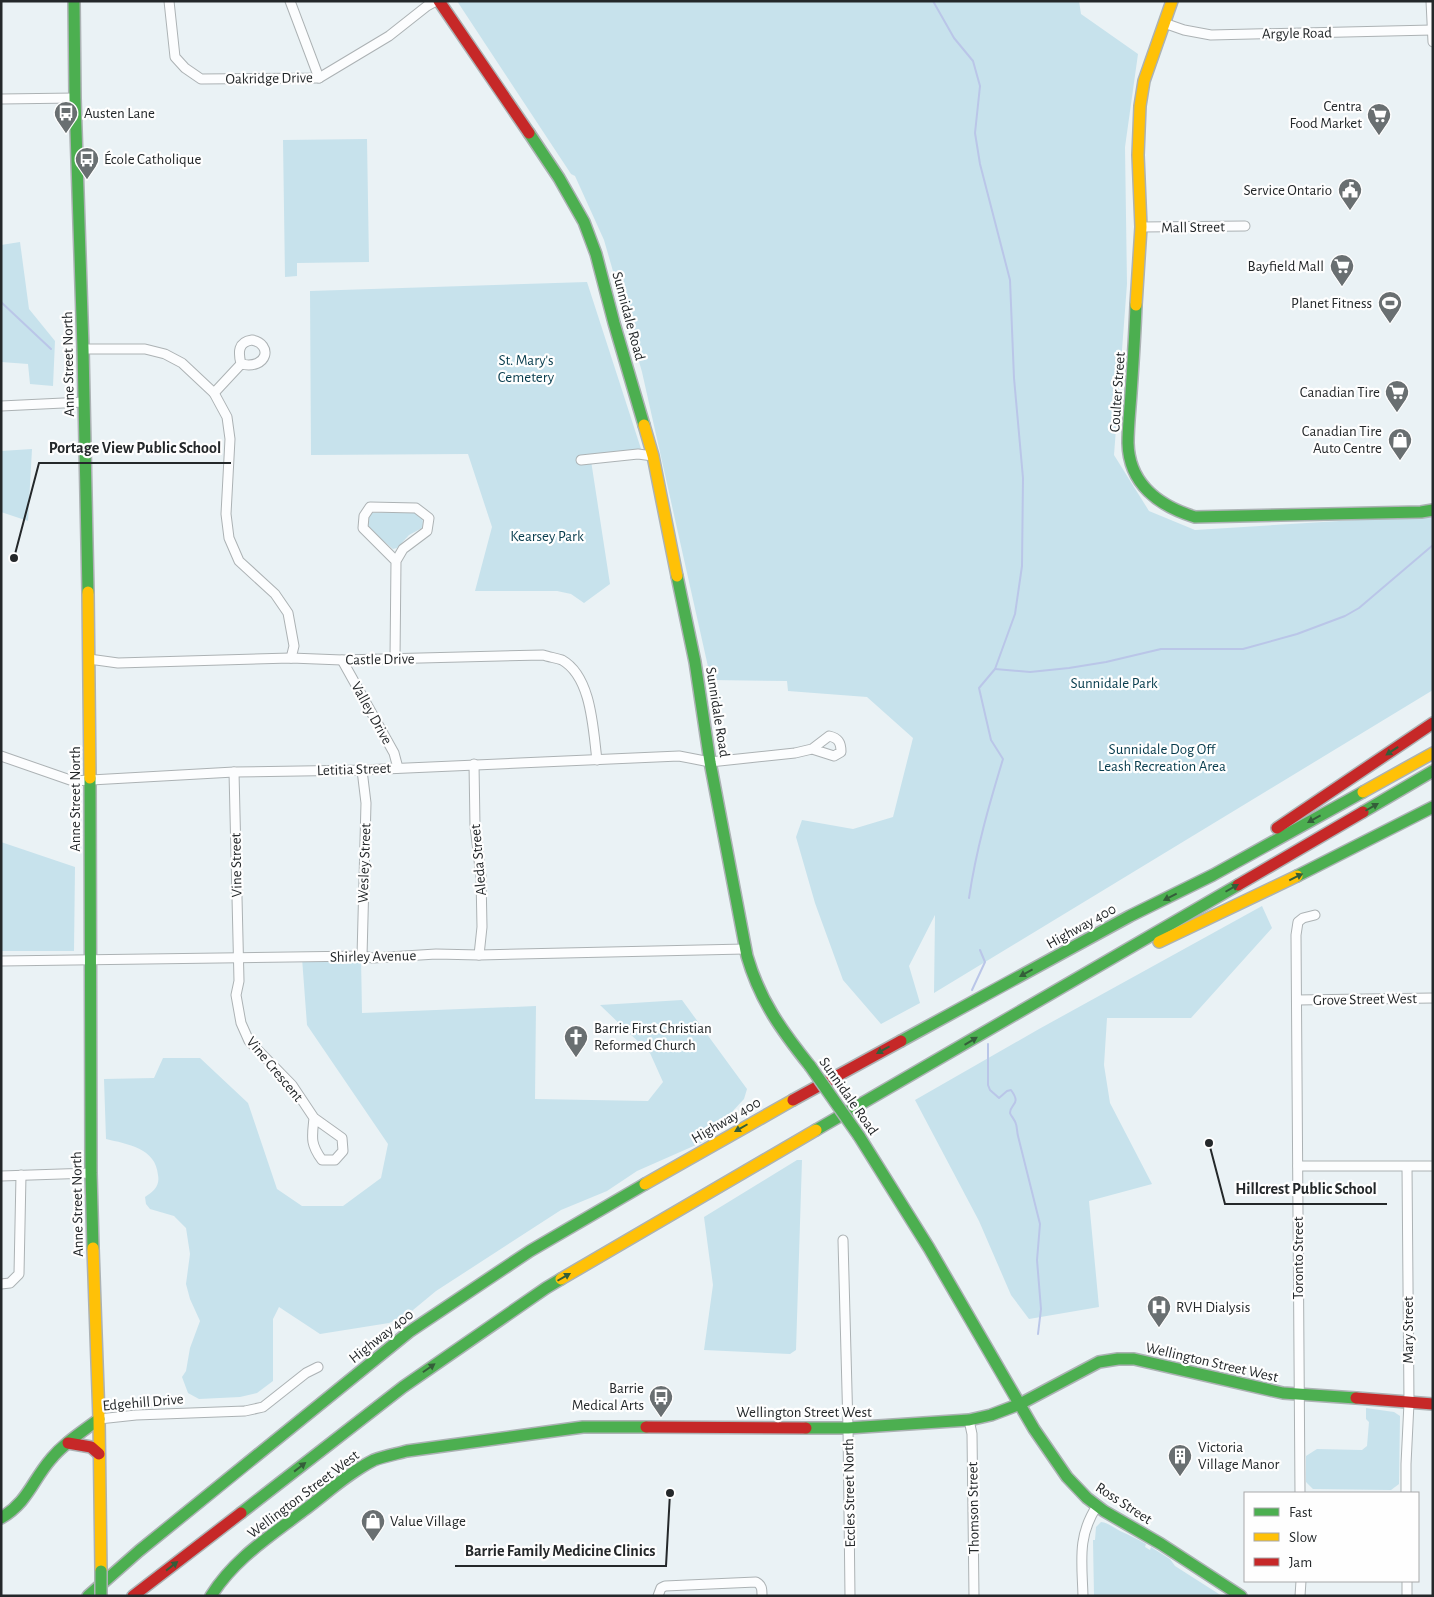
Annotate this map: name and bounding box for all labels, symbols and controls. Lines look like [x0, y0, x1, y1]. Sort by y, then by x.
street label: Argyle Road [1262, 25, 1332, 42]
street label: Oakridge Drive [225, 70, 313, 87]
place label: Centra Food Market [1289, 99, 1362, 131]
bus stop icon: Austen Lane [53, 100, 79, 134]
supermarket icon: Centra Food Market [1366, 102, 1392, 136]
place label: Austen Lane [84, 106, 155, 121]
bus stop icon: École Catholique [74, 146, 100, 180]
place label: École Catholique [104, 150, 201, 167]
public building icon: Service Ontario [1337, 177, 1363, 211]
place label: Service Ontario [1243, 183, 1332, 198]
street label: Mall Street [1161, 219, 1225, 236]
supermarket icon: Bayfield Mall [1329, 253, 1355, 287]
place label: Bayfield Mall [1248, 259, 1324, 274]
street label: Sunnidale Road [609, 270, 648, 362]
sports icon: Planet Fitness [1377, 290, 1403, 324]
place label: Planet Fitness [1291, 296, 1372, 311]
street label: Anne Street North [60, 311, 77, 417]
street label: Coulter Street [1107, 351, 1128, 433]
park label: St. Mary's Cemetery [498, 353, 555, 385]
supermarket icon: Canadian Tire [1384, 379, 1410, 413]
place label: Canadian Tire [1300, 385, 1380, 400]
place label: Canadian Tire Auto Centre [1302, 424, 1382, 456]
shop icon: Canadian Tire Auto Centre [1387, 427, 1413, 461]
callout: Portage View Public School [39, 432, 231, 463]
text: Portage View Public School [49, 440, 221, 456]
park label: Kearsey Park [510, 529, 584, 544]
street label: Castle Drive [345, 651, 415, 668]
street label: Sunnidale Road [703, 666, 732, 759]
park label: Sunnidale Park [1070, 676, 1158, 691]
street label: Valley Drive [348, 679, 395, 747]
park label: Sunnidale Dog Off Leash Recreation Area [1098, 742, 1226, 774]
street label: Anne Street North [68, 746, 83, 852]
one-way arrow [1386, 746, 1399, 756]
street label: Letitia Street [317, 761, 392, 778]
one-way arrow [1366, 802, 1379, 811]
one-way arrow [1307, 814, 1320, 823]
street label: Wesley Street [356, 823, 373, 903]
street label: Aleda Street [468, 823, 489, 896]
street label: Vine Street [228, 832, 245, 897]
one-way arrow [1288, 873, 1303, 881]
one-way arrow [1225, 884, 1238, 893]
one-way arrow [1162, 892, 1177, 901]
street label: Highway 400 [1044, 901, 1119, 952]
street label: Shirley Avenue [330, 948, 416, 965]
one-way arrow [1019, 969, 1033, 977]
street label: Grove Street West [1313, 991, 1417, 1008]
place label: Barrie First Christian Reformed Church [594, 1021, 712, 1053]
church icon: Barrie First Christian Reformed Church [563, 1024, 589, 1058]
street label: Vine Crescent [243, 1034, 306, 1105]
one-way arrow [964, 1037, 977, 1046]
one-way arrow [877, 1046, 890, 1055]
street label: Sunnidale Road [816, 1055, 881, 1138]
street label: Highway 400 [689, 1095, 764, 1146]
one-way arrow [734, 1124, 747, 1133]
street label: Anne Street North [69, 1151, 86, 1257]
callout: Hillcrest Public School [1225, 1173, 1387, 1204]
text: Hillcrest Public School [1235, 1181, 1377, 1197]
street label: Toronto Street [1291, 1216, 1306, 1300]
one-way arrow [557, 1273, 571, 1282]
hospital icon: RVH Dialysis [1146, 1294, 1172, 1328]
street label: Mary Street [1401, 1296, 1416, 1364]
place label: RVH Dialysis [1176, 1300, 1250, 1315]
street label: Highway 400 [346, 1307, 416, 1366]
street label: Wellington Street West [1144, 1340, 1280, 1385]
one-way arrow [423, 1363, 436, 1373]
place label: Barrie Medical Arts [572, 1381, 644, 1413]
bus stop icon: Barrie Medical Arts [648, 1384, 674, 1418]
street label: Edgehill Drive [102, 1391, 184, 1414]
street label: Wellington Street West [736, 1405, 872, 1420]
street label: Eccles Street North [841, 1438, 858, 1548]
place label: Victoria Village Manor [1198, 1440, 1280, 1472]
building icon: Victoria Village Manor [1167, 1443, 1193, 1477]
street label: Wellington Street West [245, 1448, 362, 1541]
one-way arrow [293, 1461, 306, 1472]
street label: Thomson Street [965, 1461, 982, 1554]
street label: Ross Street [1093, 1480, 1155, 1527]
legend [1244, 1492, 1419, 1582]
text: Fast [1289, 1505, 1313, 1520]
shop icon: Value Village [360, 1508, 386, 1542]
place label: Value Village [390, 1514, 466, 1529]
text: Slow [1289, 1530, 1317, 1545]
callout: Barrie Family Medicine Clinics [455, 1535, 666, 1566]
text: Barrie Family Medicine Clinics [465, 1543, 655, 1560]
text: Jam [1289, 1555, 1312, 1570]
one-way arrow [165, 1561, 178, 1572]

